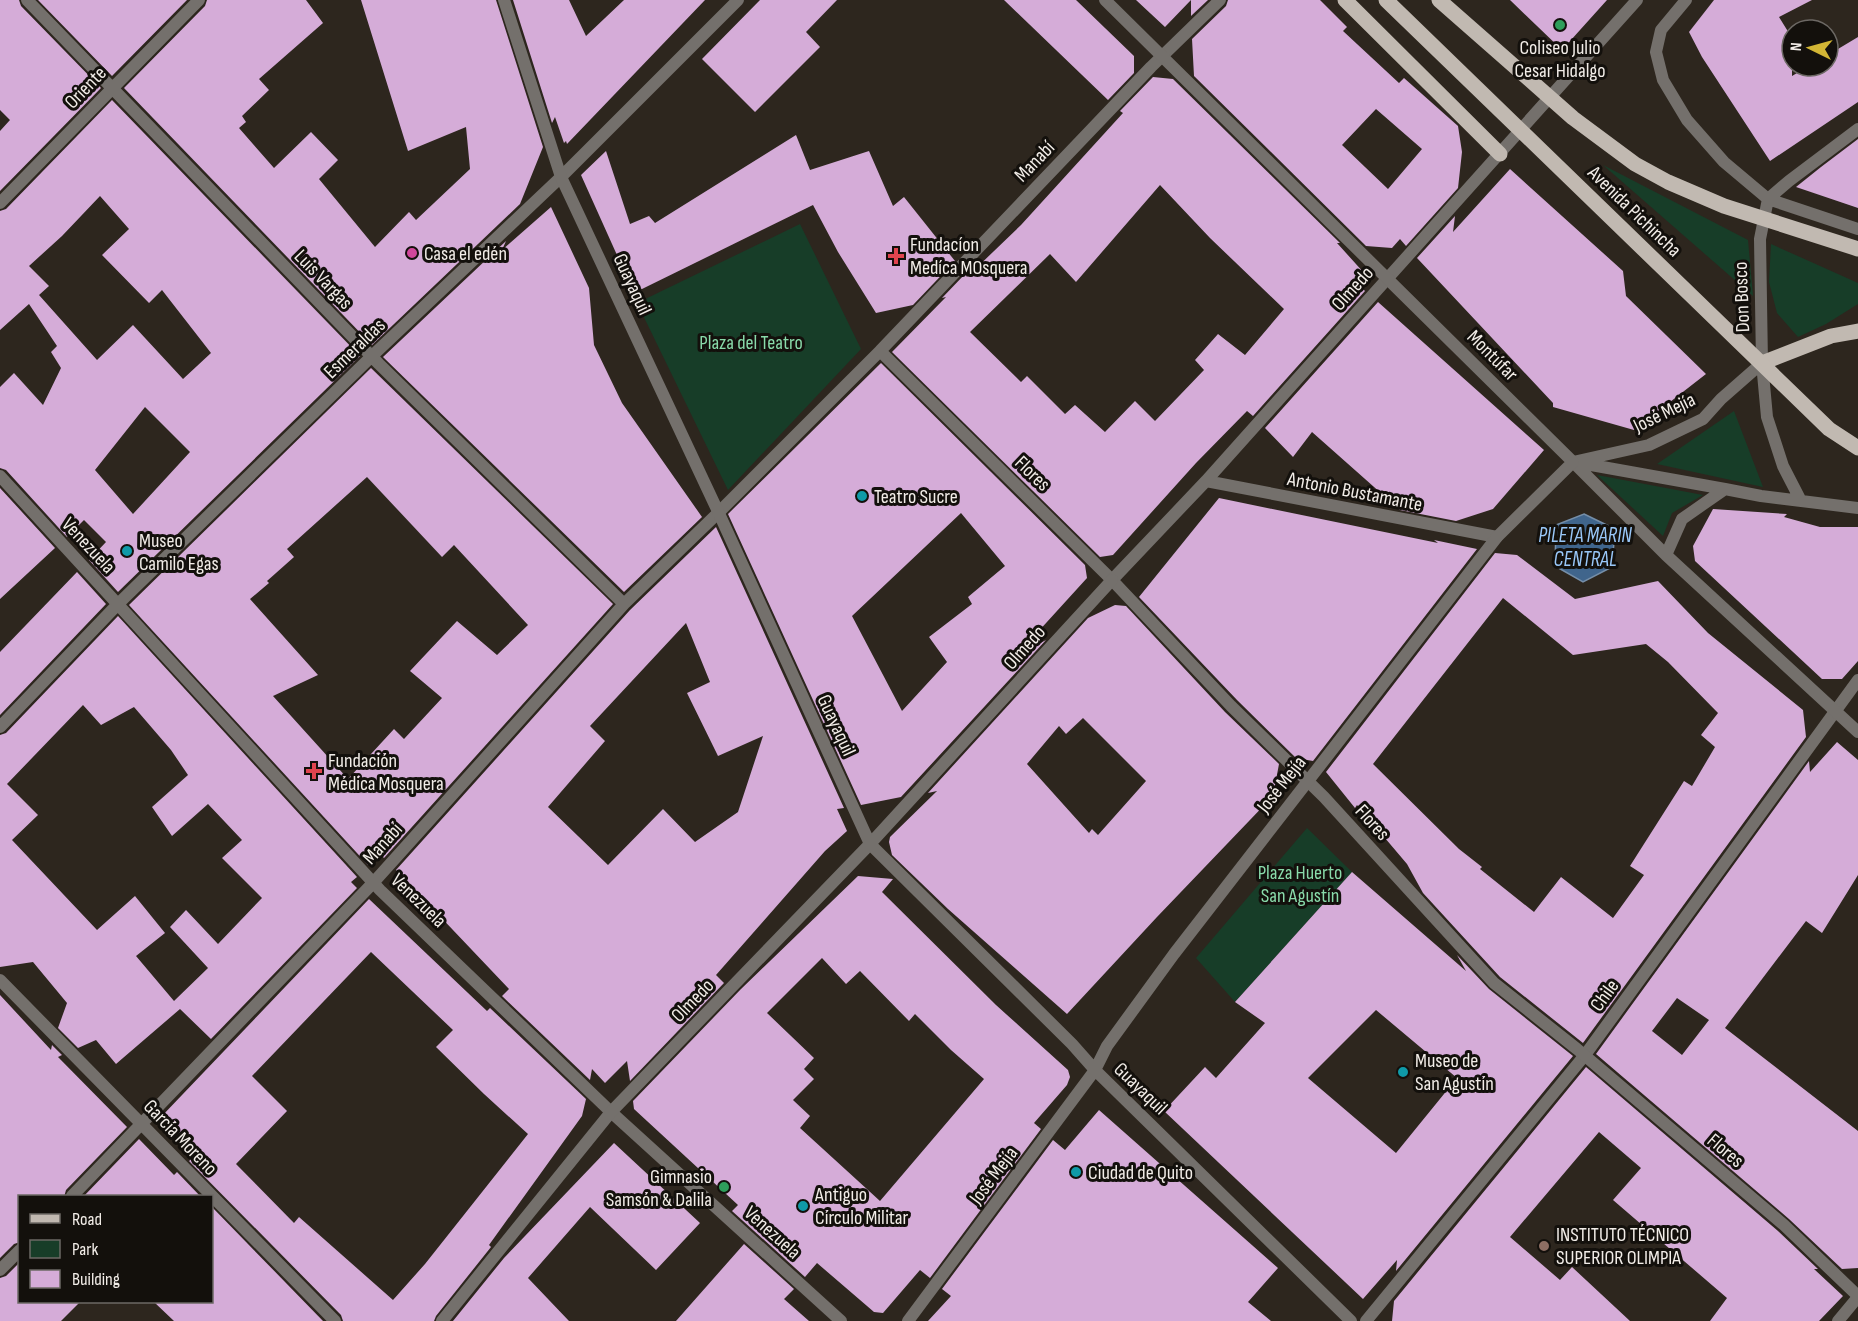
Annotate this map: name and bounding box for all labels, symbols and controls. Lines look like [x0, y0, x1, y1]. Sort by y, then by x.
marker: Coliseo Julio Cesar Hidalgo [1553, 18, 1567, 32]
north arrow [1780, 18, 1840, 78]
place label: Coliseo Julio Cesar Hidalgo [1514, 36, 1606, 83]
text: N [1787, 42, 1806, 52]
street label: Oriente [60, 61, 112, 114]
street label: Manabí [1009, 136, 1060, 187]
street label: Avenida Pichincha [1582, 160, 1686, 262]
place label: Fundacíon Medíca MOsquera [910, 233, 1027, 280]
place label: Casa el edén [424, 242, 507, 266]
street label: Luis Vargas [289, 245, 358, 315]
marker: Casa el edén [405, 246, 419, 260]
marker: Fundacíon Medíca MOsquera [887, 247, 905, 265]
street label: Guayaquil [607, 250, 657, 319]
street label: Don Bosco [1729, 261, 1755, 333]
street label: Olmedo [1327, 262, 1379, 316]
street label: Esmeraldas [319, 314, 391, 384]
street label: Montúfar [1462, 325, 1523, 386]
park label: Plaza del Teatro [699, 331, 803, 355]
street label: José Mejía [1629, 388, 1699, 439]
street label: Flores [1009, 451, 1055, 496]
street label: Antonio Bustamante [1284, 467, 1424, 517]
place label: Teatro Sucre [874, 485, 958, 509]
marker: Teatro Sucre [855, 489, 869, 503]
street label: Venezuela [56, 513, 120, 579]
water label: PILETA MARIN CENTRAL [1538, 523, 1632, 572]
place label: Museo Camilo Egas [139, 529, 219, 576]
marker: Museo Camilo Egas [120, 544, 134, 558]
street label: Olmedo [999, 621, 1051, 675]
street label: Guayaquil [811, 691, 861, 760]
place label: Fundación Médica Mosquera [328, 749, 444, 796]
street label: José Mejía [1251, 751, 1311, 819]
marker: Fundación Médica Mosquera [305, 762, 323, 780]
street label: Flores [1350, 800, 1395, 846]
street label: Manabí [358, 818, 408, 869]
park label: Plaza Huerto San Agustín [1258, 861, 1342, 908]
street label: Venezuela [386, 868, 451, 933]
street label: Olmedo [666, 974, 719, 1027]
street label: Chile [1585, 975, 1624, 1016]
place label: Museo de San Agustín [1415, 1049, 1494, 1096]
street label: Guayaquil [1109, 1057, 1172, 1120]
marker: Museo de San Agustín [1396, 1065, 1410, 1079]
street label: García Moreno [138, 1095, 222, 1181]
street label: Flores [1702, 1129, 1748, 1173]
street label: José Mejía [964, 1142, 1023, 1210]
place label: Ciudad de Quito [1088, 1161, 1193, 1185]
place label: Gimnasio Samsón & Dalila [606, 1165, 712, 1212]
marker: Ciudad de Quito [1069, 1165, 1083, 1179]
marker: Gimnasio Samsón & Dalila [717, 1180, 731, 1194]
place label: Antiguo Círculo Militar [814, 1183, 909, 1230]
legend [18, 1195, 213, 1303]
marker: Antiguo Círculo Militar [796, 1199, 810, 1213]
street label: Venezuela [739, 1201, 806, 1264]
text: Road [72, 1209, 102, 1230]
place label: INSTITUTO TÉCNICO SUPERIOR OLIMPIA [1556, 1223, 1689, 1270]
text: Park [72, 1239, 98, 1260]
marker: INSTITUTO TÉCNICO SUPERIOR OLIMPIA [1537, 1239, 1551, 1253]
text: Building [72, 1269, 120, 1290]

